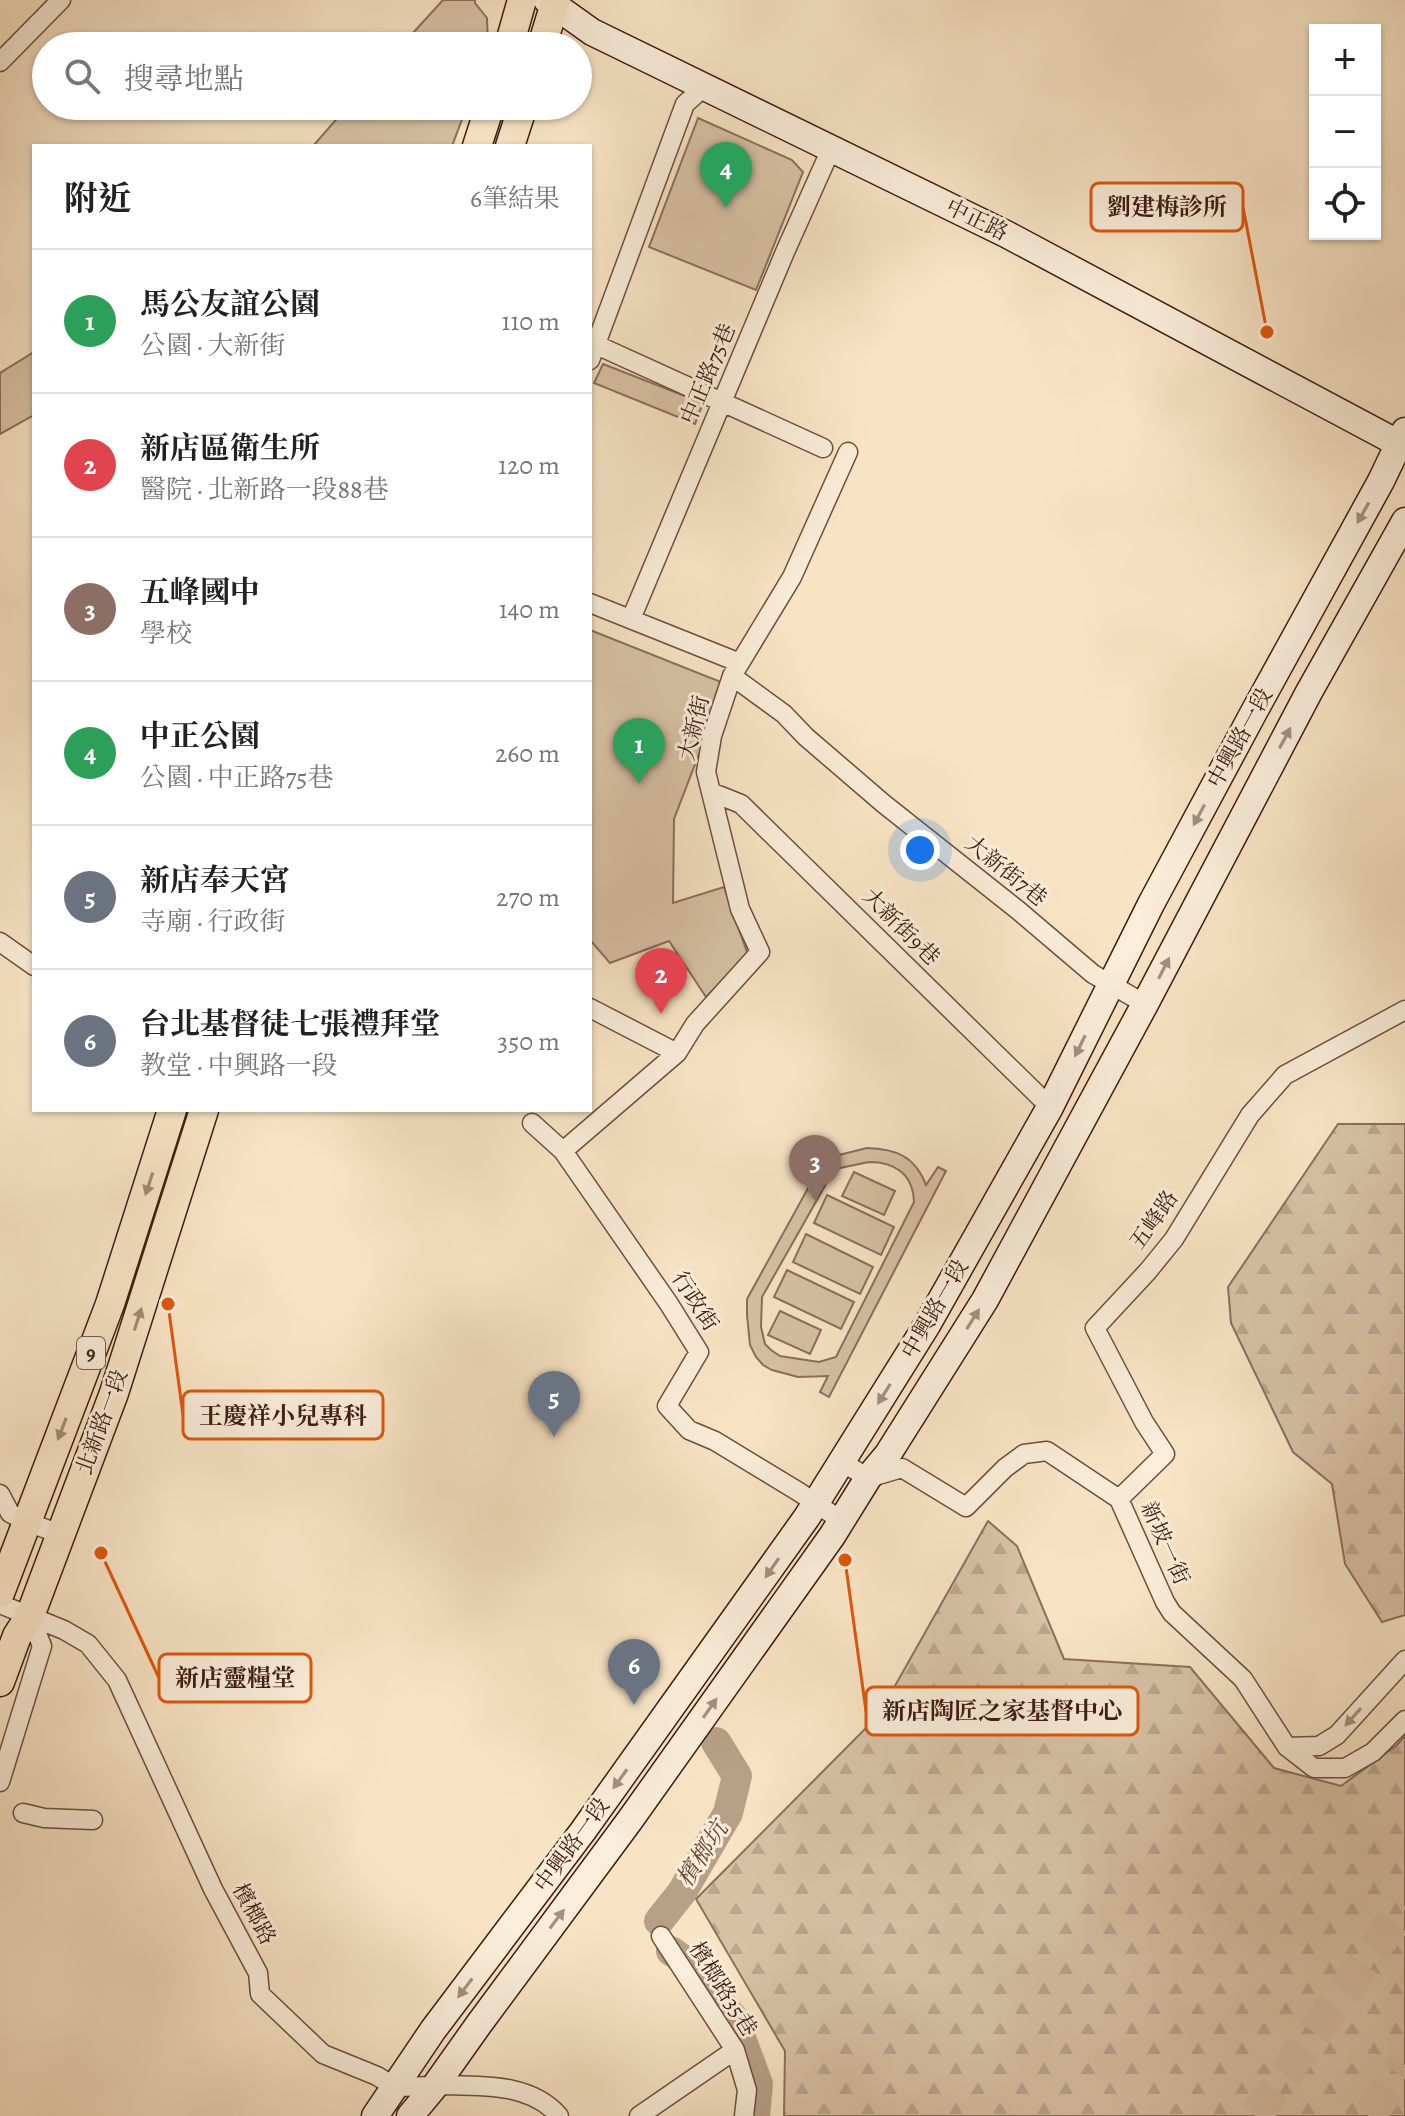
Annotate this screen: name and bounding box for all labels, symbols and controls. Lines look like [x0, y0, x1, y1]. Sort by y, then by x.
map controls [1309, 24, 1381, 240]
button: + [1309, 24, 1381, 96]
search box [32, 32, 592, 120]
icon: search [60, 54, 104, 98]
text: 搜尋地點 [124, 59, 244, 99]
button: − [1309, 96, 1381, 168]
pin: 4 [700, 142, 752, 208]
button: locate [1309, 168, 1381, 240]
text: 附近 [64, 175, 132, 222]
text: 6筆結果 [470, 181, 560, 216]
callout: 劉建梅診所 [1091, 183, 1243, 231]
text: 劉建梅診所 [1107, 191, 1227, 223]
street label: 中正路 [941, 192, 1013, 248]
text: 馬公友誼公園 [140, 284, 320, 324]
text: 1 [85, 304, 95, 339]
text: 110 m [502, 304, 560, 339]
street label: 中正路75巷 [673, 319, 743, 429]
text: 公園 · 大新街 [140, 328, 285, 363]
text: 新店區衛生所 [140, 428, 320, 468]
text: 2 [84, 448, 96, 483]
text: 120 m [498, 448, 560, 483]
text: 醫院 · 北新路一段88巷 [140, 472, 389, 507]
one-way arrow [1356, 501, 1370, 524]
text: 五峰國中 [140, 572, 260, 612]
text: 3 [84, 592, 96, 627]
text: 140 m [499, 592, 560, 627]
text: 學校 [140, 616, 192, 651]
street label: 中興路一段 [1200, 683, 1280, 793]
street label: 大新街 [671, 692, 717, 764]
text: 中正公園 [140, 716, 260, 756]
pin: 1 [613, 718, 665, 784]
one-way arrow [1278, 726, 1291, 749]
text: 4 [84, 736, 96, 771]
text: 260 m [495, 736, 560, 771]
text: 公園 · 中正路75巷 [140, 760, 334, 795]
one-way arrow [1192, 803, 1205, 826]
street label: 大新街7巷 [959, 829, 1053, 913]
your location [900, 830, 940, 870]
text: 新店奉天宮 [140, 860, 290, 900]
text: 5 [84, 880, 96, 915]
text: 270 m [496, 880, 560, 915]
street label: 大新街9巷 [856, 882, 946, 972]
text: 寺廟 · 行政街 [140, 904, 285, 939]
pin: 2 [635, 948, 687, 1014]
one-way arrow [1157, 956, 1170, 979]
text: 台北基督徒七張禮拜堂 [140, 1004, 440, 1044]
text: 6 [84, 1024, 96, 1059]
text: 350 m [497, 1024, 560, 1059]
one-way arrow [1073, 1034, 1087, 1057]
text: 教堂 · 中興路一段 [140, 1048, 337, 1083]
pin: 3 [789, 1135, 841, 1201]
one-way arrow [142, 1173, 155, 1197]
street label: 五峰路 [1123, 1184, 1185, 1256]
street label: 中興路一段 [895, 1254, 975, 1364]
street label: 行政街 [664, 1265, 726, 1337]
one-way arrow [132, 1307, 145, 1331]
one-way arrow [965, 1308, 979, 1330]
road number: 9 [77, 1337, 105, 1369]
street label: 北新路一段 [69, 1365, 135, 1479]
pin: 5 [528, 1371, 580, 1437]
one-way arrow [877, 1383, 891, 1405]
callout: 王慶祥小兒專科 [183, 1391, 383, 1439]
text: 王慶祥小兒專科 [199, 1400, 367, 1432]
one-way arrow [55, 1418, 68, 1442]
street label: 新坡一街 [1133, 1497, 1197, 1589]
one-way arrow [765, 1557, 780, 1578]
pin: 6 [608, 1639, 660, 1705]
callout: 新店靈糧堂 [159, 1654, 311, 1702]
text: 新店靈糧堂 [175, 1662, 295, 1694]
callout: 新店陶匠之家基督中心 [866, 1687, 1138, 1735]
text: 新店陶匠之家基督中心 [882, 1695, 1122, 1727]
one-way arrow [702, 1698, 717, 1719]
one-way arrow [1345, 1707, 1363, 1726]
one-way arrow [612, 1768, 628, 1790]
street label: 中興路一段 [528, 1792, 616, 1898]
water label: 檳榔坑 [669, 1812, 737, 1893]
street label: 檳榔路 [225, 1878, 283, 1950]
one-way arrow [549, 1908, 564, 1929]
street label: 檳榔路35巷 [682, 1936, 764, 2042]
one-way arrow [458, 1977, 474, 1998]

